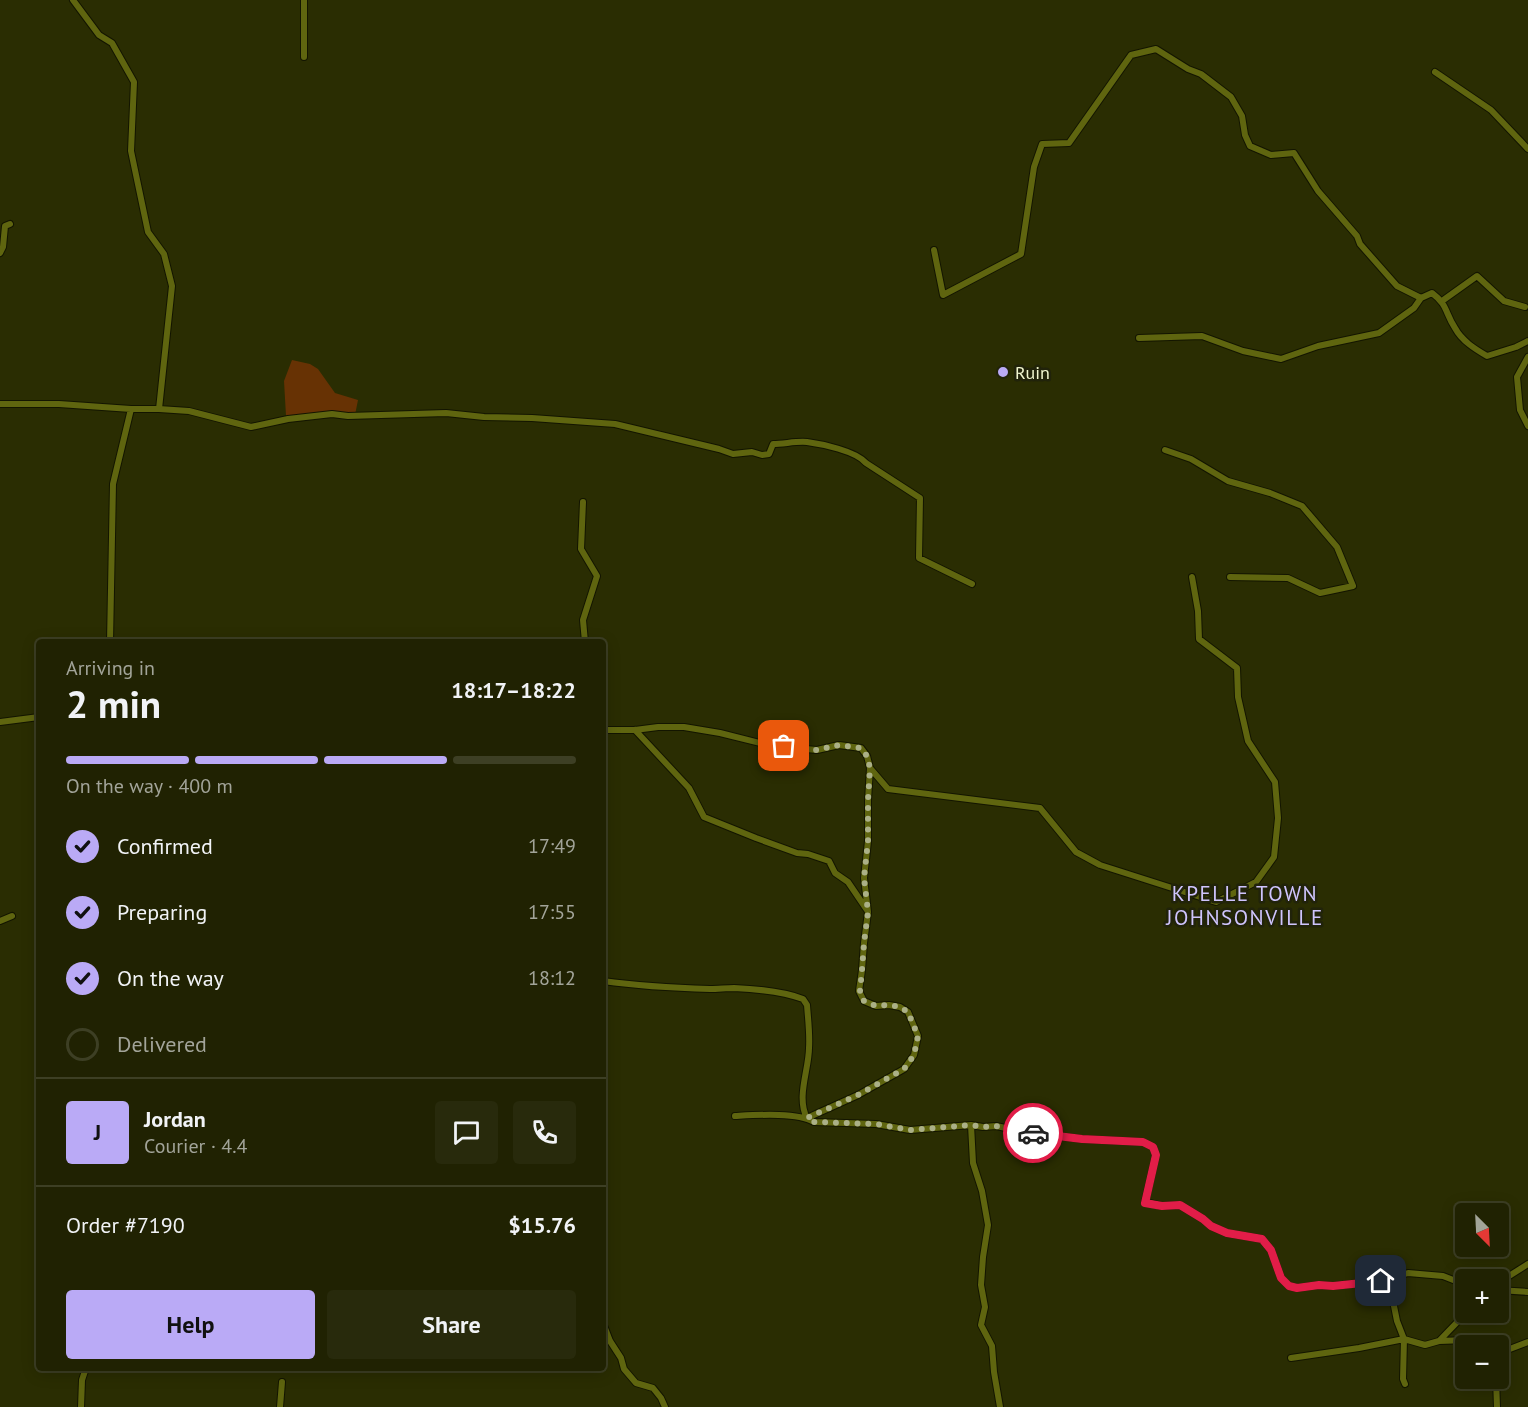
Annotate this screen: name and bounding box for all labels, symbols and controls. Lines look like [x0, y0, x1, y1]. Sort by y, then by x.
place label: Ruin [1015, 361, 1050, 384]
marker: Ruin [996, 365, 1010, 379]
text: Arriving in [66, 655, 155, 681]
text: 18:17–18:22 [451, 676, 576, 704]
text: 2 min [66, 678, 161, 729]
pin [758, 720, 809, 771]
icon: bag [767, 729, 800, 762]
text: On the way · 400 m [66, 773, 233, 799]
icon: check [66, 830, 99, 863]
text: Confirmed [117, 832, 213, 860]
text: 17:49 [528, 833, 576, 859]
district label: KPELLE TOWN JOHNSONVILLE [1165, 880, 1324, 931]
icon: check [66, 896, 99, 929]
text: Preparing [117, 898, 207, 926]
text: 17:55 [528, 899, 576, 925]
icon: check [66, 962, 99, 995]
text: On the way [117, 964, 224, 992]
text: 18:12 [528, 965, 576, 991]
text: Delivered [117, 1030, 207, 1058]
button: chat [435, 1101, 498, 1164]
button: phone [513, 1101, 576, 1164]
courier [1003, 1103, 1063, 1163]
text: Jordan [144, 1105, 206, 1133]
icon: car [1017, 1117, 1050, 1150]
text: J [94, 1118, 101, 1146]
text: Courier · 4.4 [144, 1133, 247, 1159]
north arrow [1455, 1203, 1509, 1257]
map controls [1455, 1203, 1509, 1389]
text: Order #7190 [66, 1211, 185, 1239]
text: $15.76 [508, 1211, 576, 1239]
pin [1355, 1255, 1406, 1306]
icon: home [1364, 1264, 1397, 1297]
button: + [1455, 1269, 1509, 1323]
button: Help [66, 1290, 315, 1359]
button: Share [327, 1290, 576, 1359]
button: − [1455, 1335, 1509, 1389]

